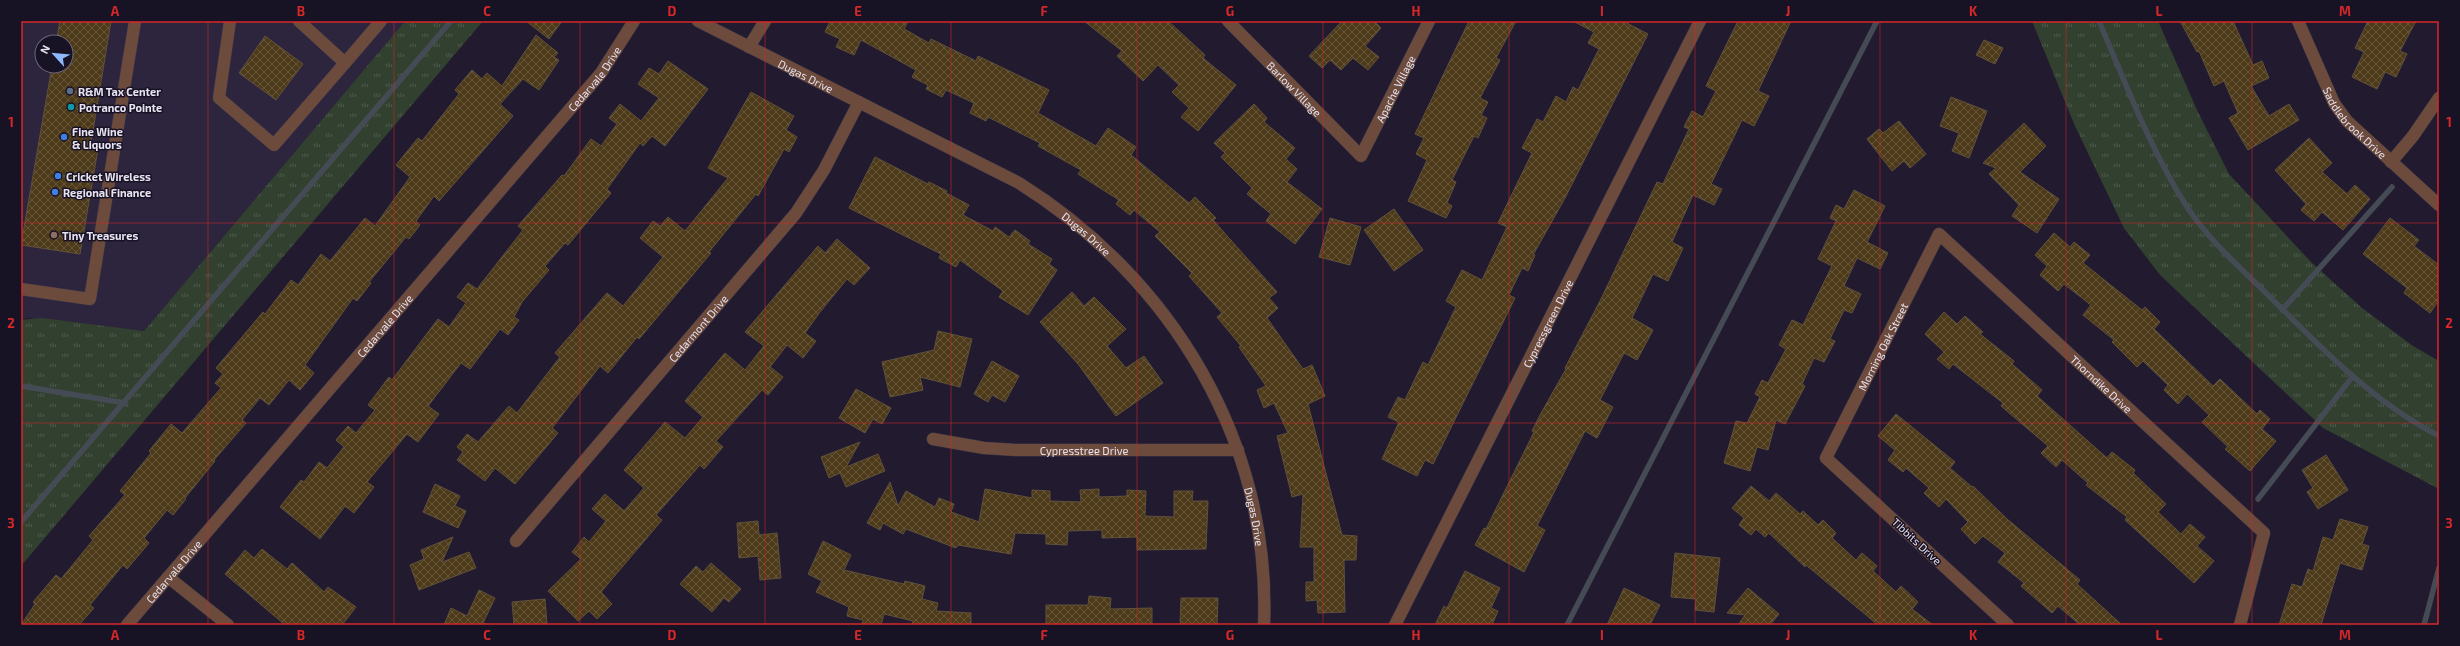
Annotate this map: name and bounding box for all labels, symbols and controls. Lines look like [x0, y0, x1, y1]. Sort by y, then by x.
text: A [111, 3, 120, 19]
text: B [297, 3, 305, 19]
text: C [483, 3, 491, 19]
text: D [668, 3, 677, 19]
text: E [854, 3, 862, 19]
text: F [1040, 3, 1048, 19]
text: G [1226, 3, 1234, 19]
text: H [1412, 3, 1421, 19]
text: I [1600, 3, 1604, 19]
text: J [1786, 3, 1790, 19]
text: K [1969, 3, 1978, 19]
text: L [2156, 3, 2163, 19]
text: M [2339, 3, 2351, 19]
north arrow [34, 34, 74, 74]
text: N [37, 43, 52, 56]
street label: Cedarvale Drive [565, 44, 623, 114]
street label: Apache Village [1373, 53, 1417, 124]
street label: Dugas Drive [776, 56, 836, 95]
street label: Barlow Village [1265, 58, 1325, 119]
place label: R&M Tax Center [78, 85, 161, 98]
street label: Saddlebrook Drive [2321, 85, 2390, 161]
marker: R&M Tax Center [65, 86, 75, 96]
place label: Potranco Pointe [79, 101, 162, 114]
marker: Potranco Pointe [66, 102, 76, 112]
text: 1 [8, 114, 14, 130]
text: 1 [2446, 114, 2452, 130]
place label: Fine Wine & Liquors [72, 125, 123, 151]
marker: Fine Wine & Liquors [59, 132, 69, 142]
place label: Cricket Wireless [66, 170, 151, 183]
marker: Cricket Wireless [53, 171, 63, 181]
place label: Regional Finance [63, 186, 151, 199]
marker: Regional Finance [50, 187, 60, 197]
street label: Dugas Drive [1060, 209, 1114, 258]
place label: Tiny Treasures [62, 229, 138, 243]
marker: Tiny Treasures [49, 230, 59, 240]
street label: Cypressgreen Drive [1520, 277, 1575, 370]
street label: Cedarvale Drive [354, 291, 415, 359]
street label: Cedarmont Drive [666, 292, 730, 364]
street label: Morning Oak Street [1855, 300, 1910, 392]
text: 2 [7, 315, 15, 331]
text: 2 [2445, 315, 2453, 331]
street label: Thorndike Drive [2068, 352, 2135, 415]
street label: Cypresstree Drive [1040, 444, 1129, 457]
street label: Dugas Drive [1243, 486, 1267, 547]
text: 3 [7, 515, 15, 531]
street label: Tibbits Drive [1890, 515, 1944, 567]
text: 3 [2445, 515, 2453, 531]
street label: Cedarvale Drive [143, 537, 204, 605]
text: A [111, 627, 120, 643]
text: B [297, 627, 305, 643]
text: C [483, 627, 491, 643]
text: D [668, 627, 677, 643]
text: E [854, 627, 862, 643]
text: F [1040, 627, 1048, 643]
text: G [1226, 627, 1234, 643]
text: H [1412, 627, 1421, 643]
text: I [1600, 627, 1604, 643]
text: J [1786, 627, 1790, 643]
text: K [1969, 627, 1978, 643]
text: L [2156, 627, 2163, 643]
text: M [2339, 627, 2351, 643]

